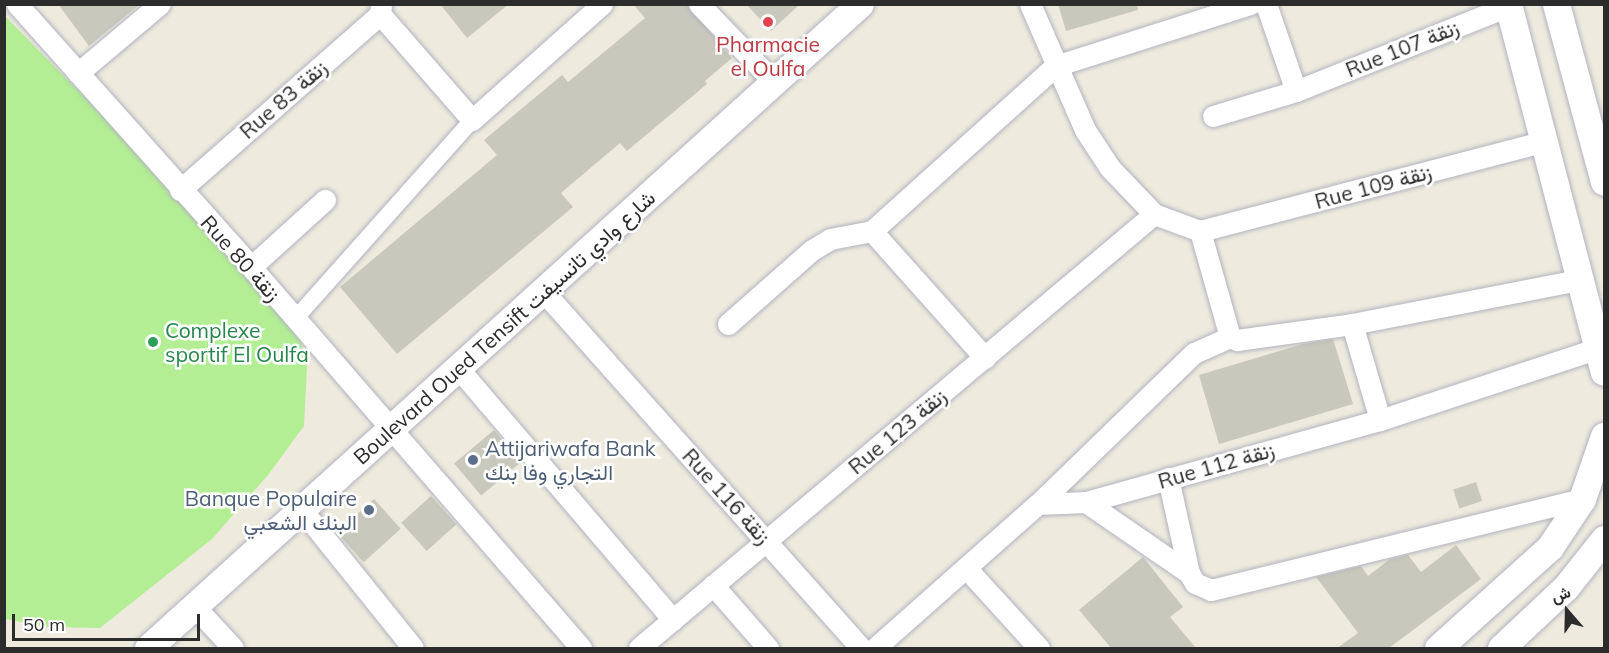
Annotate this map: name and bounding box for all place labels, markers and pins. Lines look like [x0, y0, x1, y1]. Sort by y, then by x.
marker: Pharmacie el Oulfa [761, 15, 775, 29]
place label: Pharmacie el Oulfa [716, 31, 820, 81]
place label: Complexe sportif El Oulfa [165, 317, 309, 367]
marker: Complexe sportif El Oulfa [146, 335, 160, 349]
place label: Attijariwafa Bank التجاري وفا بنك [485, 435, 656, 485]
marker: Attijariwafa Bank التجاري وفا بنك [466, 453, 480, 467]
place label: Banque Populaire البنك الشعبي [185, 485, 357, 535]
marker: Banque Populaire البنك الشعبي [362, 503, 376, 517]

